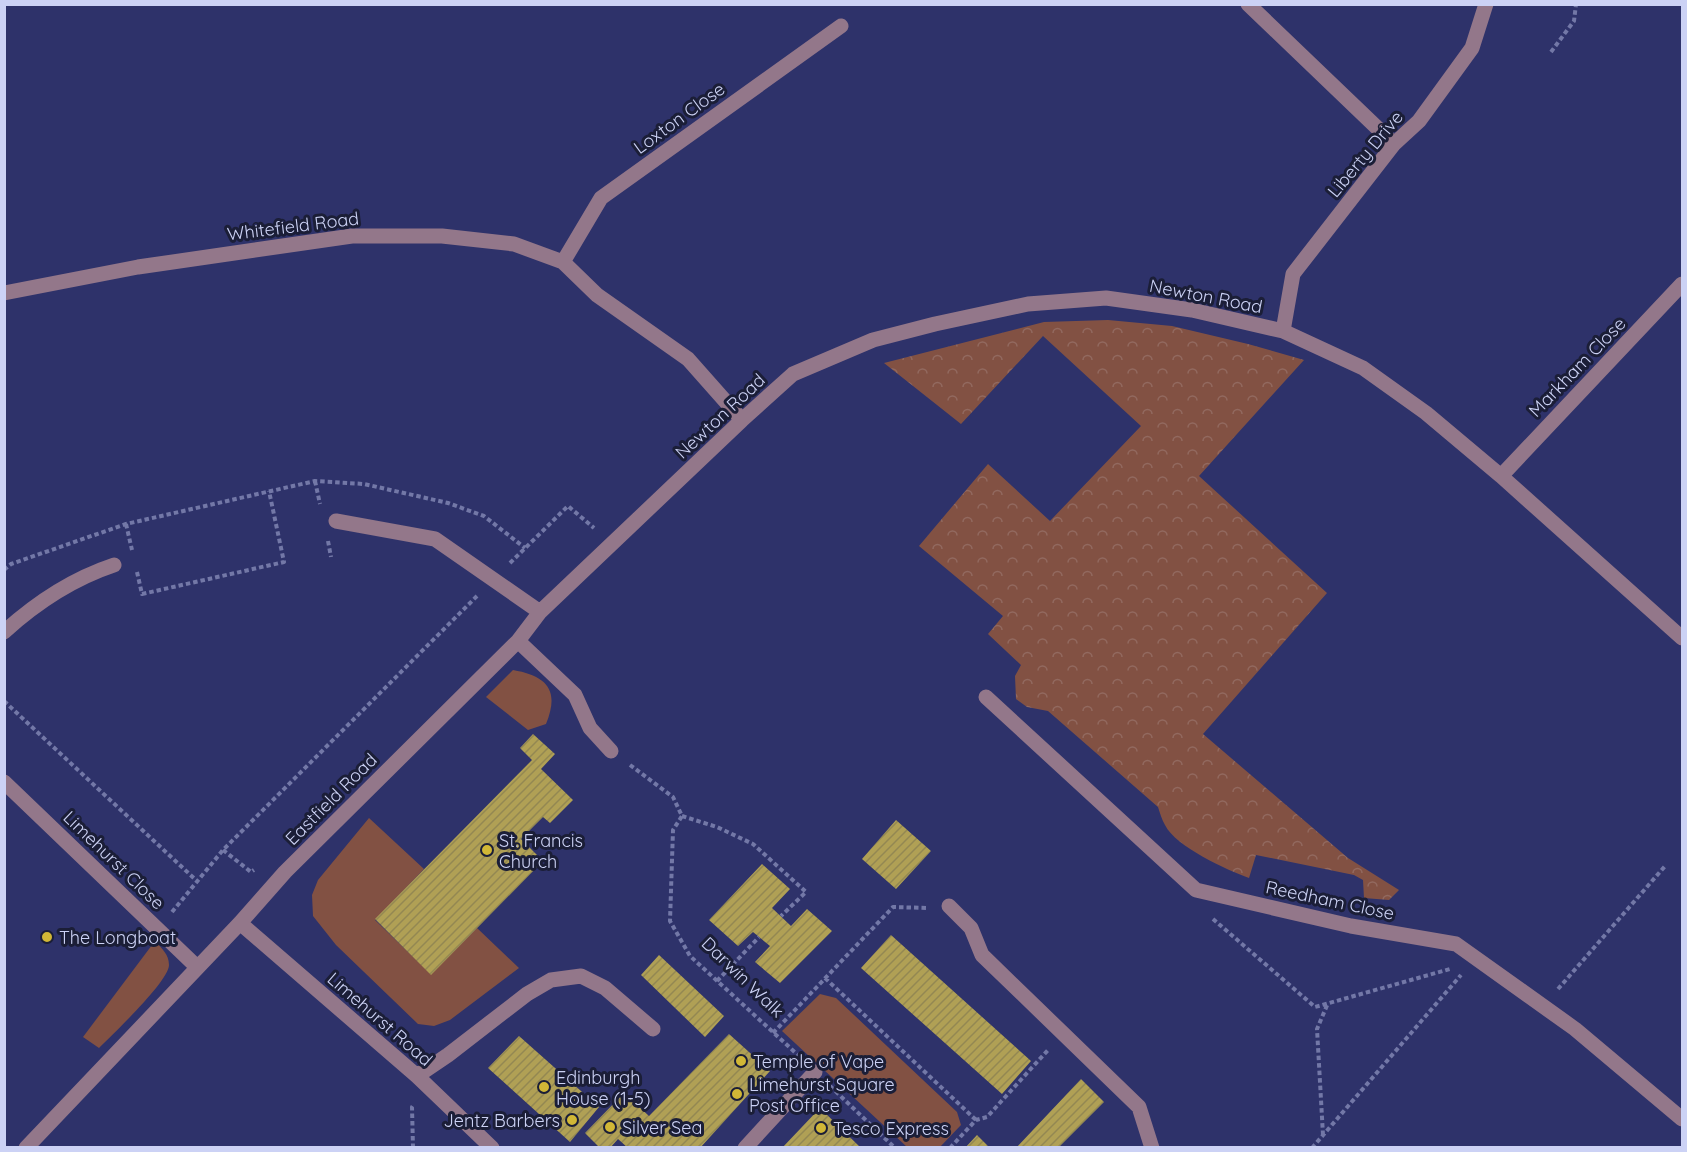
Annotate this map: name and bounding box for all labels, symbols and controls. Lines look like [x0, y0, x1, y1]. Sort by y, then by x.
street label: Loxton Close [629, 77, 729, 159]
street label: Liberty Drive [1322, 106, 1408, 202]
street label: Whitefield Road [226, 207, 360, 245]
street label: Newton Road [1148, 274, 1264, 318]
street label: Markham Close [1524, 312, 1630, 422]
street label: Newton Road [670, 369, 770, 463]
street label: Eastfield Road [280, 748, 382, 850]
street label: Limehurst Close [59, 806, 169, 914]
place label: St. Francis Church [499, 829, 583, 873]
marker: St. Francis Church [480, 843, 494, 857]
street label: Reedham Close [1264, 875, 1396, 925]
place label: The Longboat [59, 926, 176, 949]
marker: The Longboat [40, 930, 54, 944]
street label: Darwin Walk [697, 932, 789, 1022]
street label: Limehurst Road [323, 967, 437, 1071]
place label: Temple of Vape [753, 1050, 884, 1073]
marker: Temple of Vape [734, 1054, 748, 1068]
place label: Edinburgh House (1-5) [556, 1066, 651, 1110]
place label: Limehurst Square Post Office [749, 1073, 895, 1117]
marker: Edinburgh House (1-5) [537, 1080, 551, 1094]
marker: Limehurst Square Post Office [730, 1087, 744, 1101]
place label: Jentz Barbers [443, 1109, 560, 1132]
marker: Jentz Barbers [565, 1113, 579, 1127]
place label: Silver Sea [622, 1116, 702, 1139]
place label: Tesco Express [833, 1117, 949, 1140]
marker: Silver Sea [603, 1120, 617, 1134]
marker: Tesco Express [814, 1121, 828, 1135]

